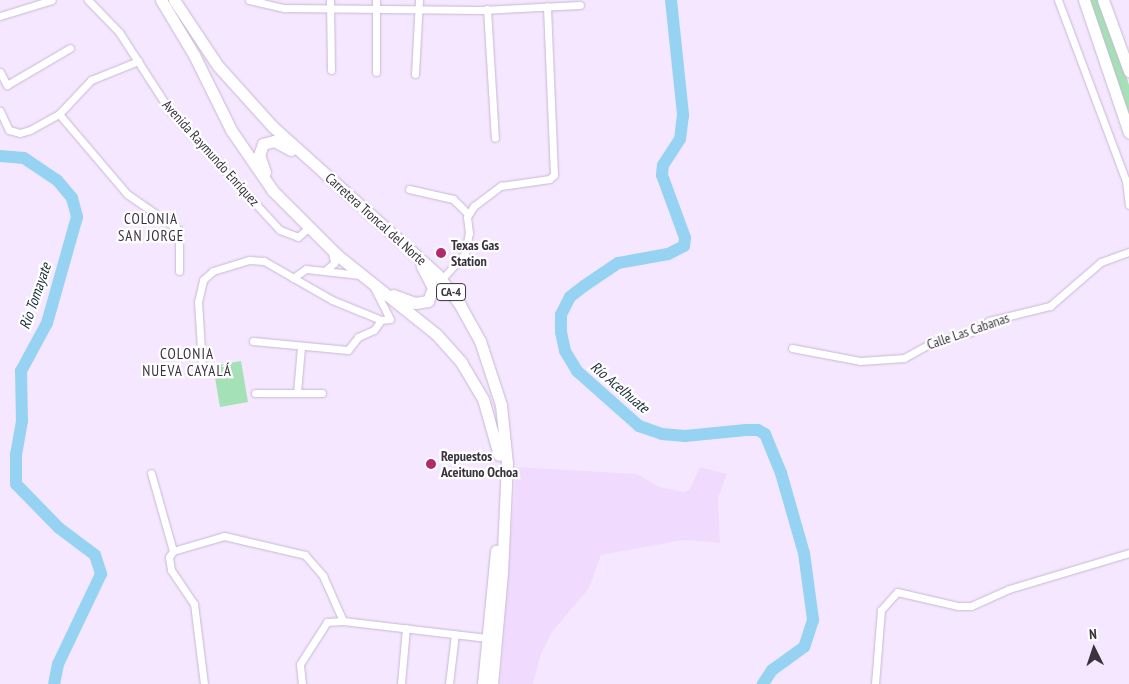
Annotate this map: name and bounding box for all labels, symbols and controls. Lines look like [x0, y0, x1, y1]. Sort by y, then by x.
street label: Avenida Raymundo Enríquez [159, 96, 263, 210]
street label: Carretera Troncal del Norte [322, 169, 430, 269]
district label: COLONIA SAN JORGE [117, 209, 185, 244]
place label: Texas Gas Station [451, 237, 499, 270]
marker: Texas Gas Station [435, 247, 447, 259]
water label: Río Tomayate [15, 260, 55, 332]
road number: CA-4 [436, 282, 466, 302]
street label: Calle Las Cabanas [925, 309, 1011, 353]
district label: COLONIA NUEVA CAYALÁ [140, 344, 234, 379]
water label: Río Acelhuate [587, 357, 653, 417]
place label: Repuestos Aceituno Ochoa [441, 448, 518, 481]
marker: Repuestos Aceituno Ochoa [425, 458, 437, 470]
north arrow [1069, 624, 1119, 674]
text: N [1089, 625, 1097, 643]

